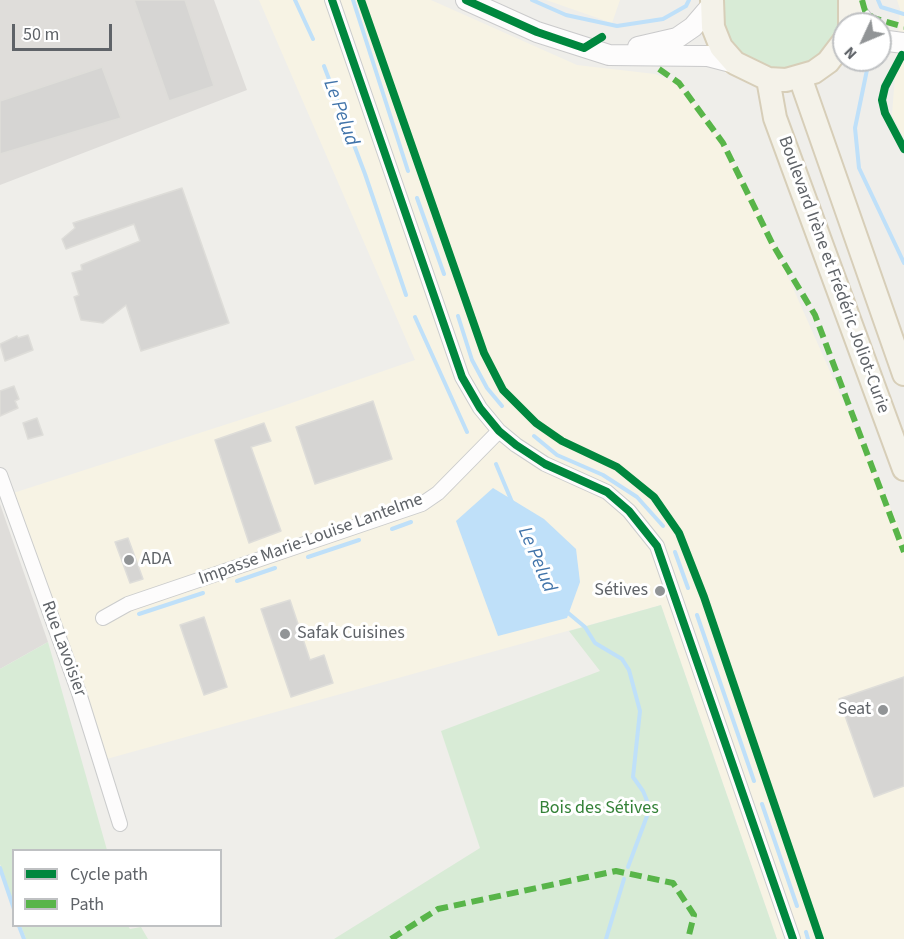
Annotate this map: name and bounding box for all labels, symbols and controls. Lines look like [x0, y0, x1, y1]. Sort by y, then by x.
scale bar [15, 12, 116, 50]
north arrow [832, 12, 892, 72]
text: 50 m [23, 22, 59, 47]
text: N [839, 42, 862, 65]
water label: Le Pelud [317, 77, 363, 149]
street label: Boulevard Irène et Frédéric Joliot-Curie [773, 133, 893, 417]
street label: Impasse Marie-Louise Lantelme [196, 489, 426, 591]
water label: Le Pelud [511, 524, 561, 596]
place label: ADA [141, 549, 171, 571]
marker: ADA [122, 553, 136, 567]
place label: Sétives [594, 580, 648, 602]
marker: Sétives [653, 584, 667, 598]
street label: Rue Lavoisier [36, 598, 90, 700]
place label: Safak Cuisines [297, 623, 405, 645]
marker: Safak Cuisines [278, 627, 292, 641]
place label: Seat [838, 699, 871, 721]
marker: Seat [876, 703, 890, 717]
park label: Bois des Sétives [539, 798, 659, 820]
legend [12, 849, 222, 927]
text: Cycle path [70, 862, 148, 887]
text: Path [70, 892, 104, 917]

